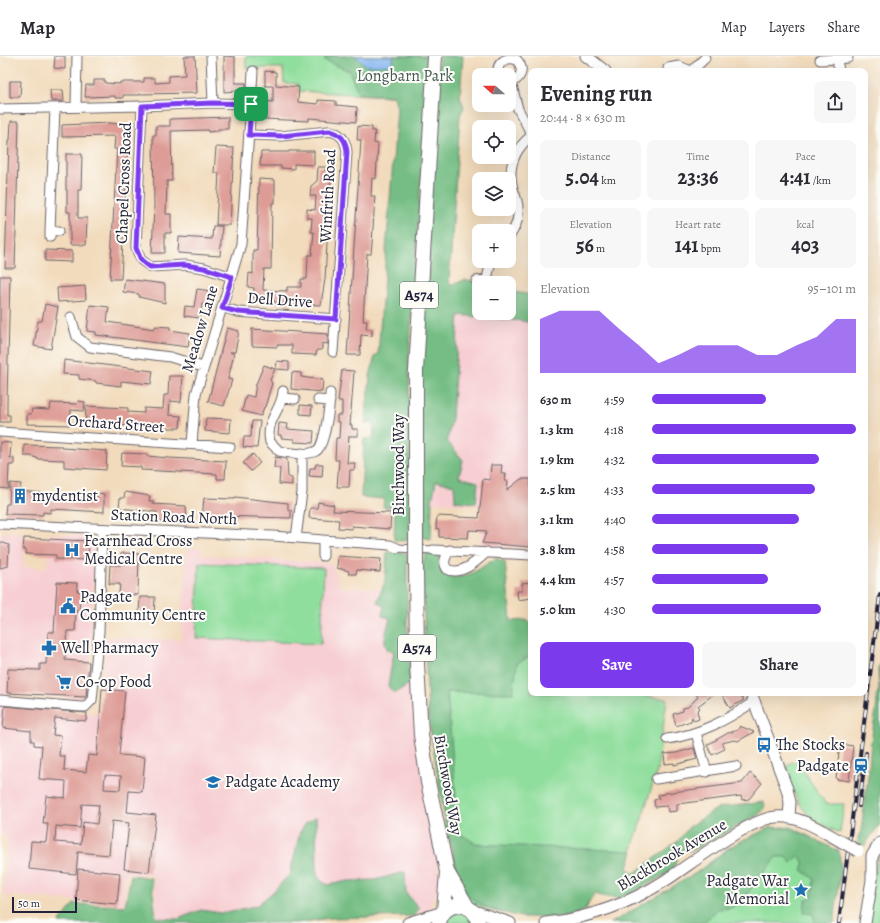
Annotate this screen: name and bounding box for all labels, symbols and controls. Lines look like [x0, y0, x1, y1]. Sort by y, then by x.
text: Map [20, 15, 55, 41]
text: Map [721, 18, 747, 37]
text: Layers [769, 18, 805, 37]
text: Share [827, 18, 860, 37]
park label: Longbarn Park [357, 65, 453, 87]
north arrow [472, 68, 516, 112]
map controls [472, 68, 516, 320]
text: Evening run [540, 79, 652, 109]
button: share [814, 81, 856, 123]
pin [234, 87, 268, 121]
icon: arrive [240, 93, 262, 115]
text: 20:44 · 8 × 630 m [540, 109, 625, 126]
button: locate [472, 120, 516, 164]
street label: Chapel Cross Road [111, 121, 137, 244]
street label: Winfrith Road [315, 148, 341, 244]
text: Distance [571, 149, 610, 164]
text: Time [687, 149, 709, 164]
text: Pace [795, 149, 816, 164]
text: 5.04 [566, 164, 599, 191]
text: 23:36 [678, 164, 718, 191]
text: 4:41 [780, 164, 810, 191]
button: layers [472, 172, 516, 216]
text: km [599, 173, 616, 188]
text: /km [810, 173, 831, 188]
text: Elevation [570, 217, 612, 232]
text: Heart rate [675, 217, 721, 232]
text: kcal [797, 217, 814, 232]
button: + [472, 224, 516, 268]
text: 56 [576, 232, 594, 259]
text: 141 [675, 232, 698, 259]
text: 403 [791, 232, 819, 259]
text: m [594, 241, 605, 256]
text: bpm [698, 241, 721, 256]
button: − [472, 276, 516, 320]
text: Elevation [540, 280, 590, 297]
text: 95–101 m [807, 280, 856, 297]
road number: A574 [400, 282, 438, 308]
street label: Meadow Lane [176, 283, 224, 375]
street label: Dell Drive [247, 287, 313, 313]
text: 630 m [540, 391, 571, 408]
text: 4:59 [604, 391, 625, 408]
street label: Orchard Street [67, 410, 165, 438]
street label: Birchwood Way [388, 413, 410, 516]
text: 1.3 km [540, 421, 574, 438]
text: 4:18 [604, 421, 624, 438]
text: 1.9 km [540, 451, 574, 468]
text: 4:32 [604, 451, 625, 468]
text: 2.5 km [540, 481, 575, 498]
text: 4:33 [604, 481, 624, 498]
place label: mydentist [32, 485, 98, 507]
building icon: mydentist [11, 487, 29, 505]
street label: Station Road North [110, 504, 238, 530]
text: 3.1 km [540, 511, 574, 528]
text: 4:40 [604, 511, 626, 528]
place label: Fearnhead Cross Medical Centre [84, 530, 192, 570]
hospital icon: Fearnhead Cross Medical Centre [63, 541, 81, 559]
text: 3.8 km [540, 541, 575, 558]
text: 4:58 [604, 541, 625, 558]
text: 4.4 km [540, 571, 576, 588]
text: 4:57 [604, 571, 624, 588]
place label: Padgate Community Centre [80, 586, 206, 626]
public building icon: Padgate Community Centre [59, 597, 77, 615]
text: 5.0 km [540, 601, 576, 618]
text: 4:30 [604, 601, 625, 618]
road number: A574 [398, 635, 436, 661]
place label: Well Pharmacy [60, 637, 159, 659]
pharmacy icon: Well Pharmacy [40, 639, 58, 657]
button: Save [540, 642, 694, 688]
button: Share [702, 642, 856, 688]
place label: Co-op Food [76, 671, 152, 693]
supermarket icon: Co-op Food [55, 673, 73, 691]
street label: Birchwood Way [428, 733, 468, 838]
place label: The Stocks [776, 734, 845, 756]
bus stop icon: The Stocks [755, 736, 773, 754]
place label: Padgate [797, 755, 849, 777]
station icon: Padgate [852, 757, 870, 775]
place label: Padgate Academy [225, 771, 340, 793]
school or university icon: Padgate Academy [204, 773, 222, 791]
street label: Blackbrook Avenue [613, 814, 731, 896]
place label: Padgate War Memorial [706, 870, 789, 910]
place icon: Padgate War Memorial [792, 881, 810, 899]
scale bar [12, 895, 77, 914]
text: 50 m [18, 896, 40, 911]

